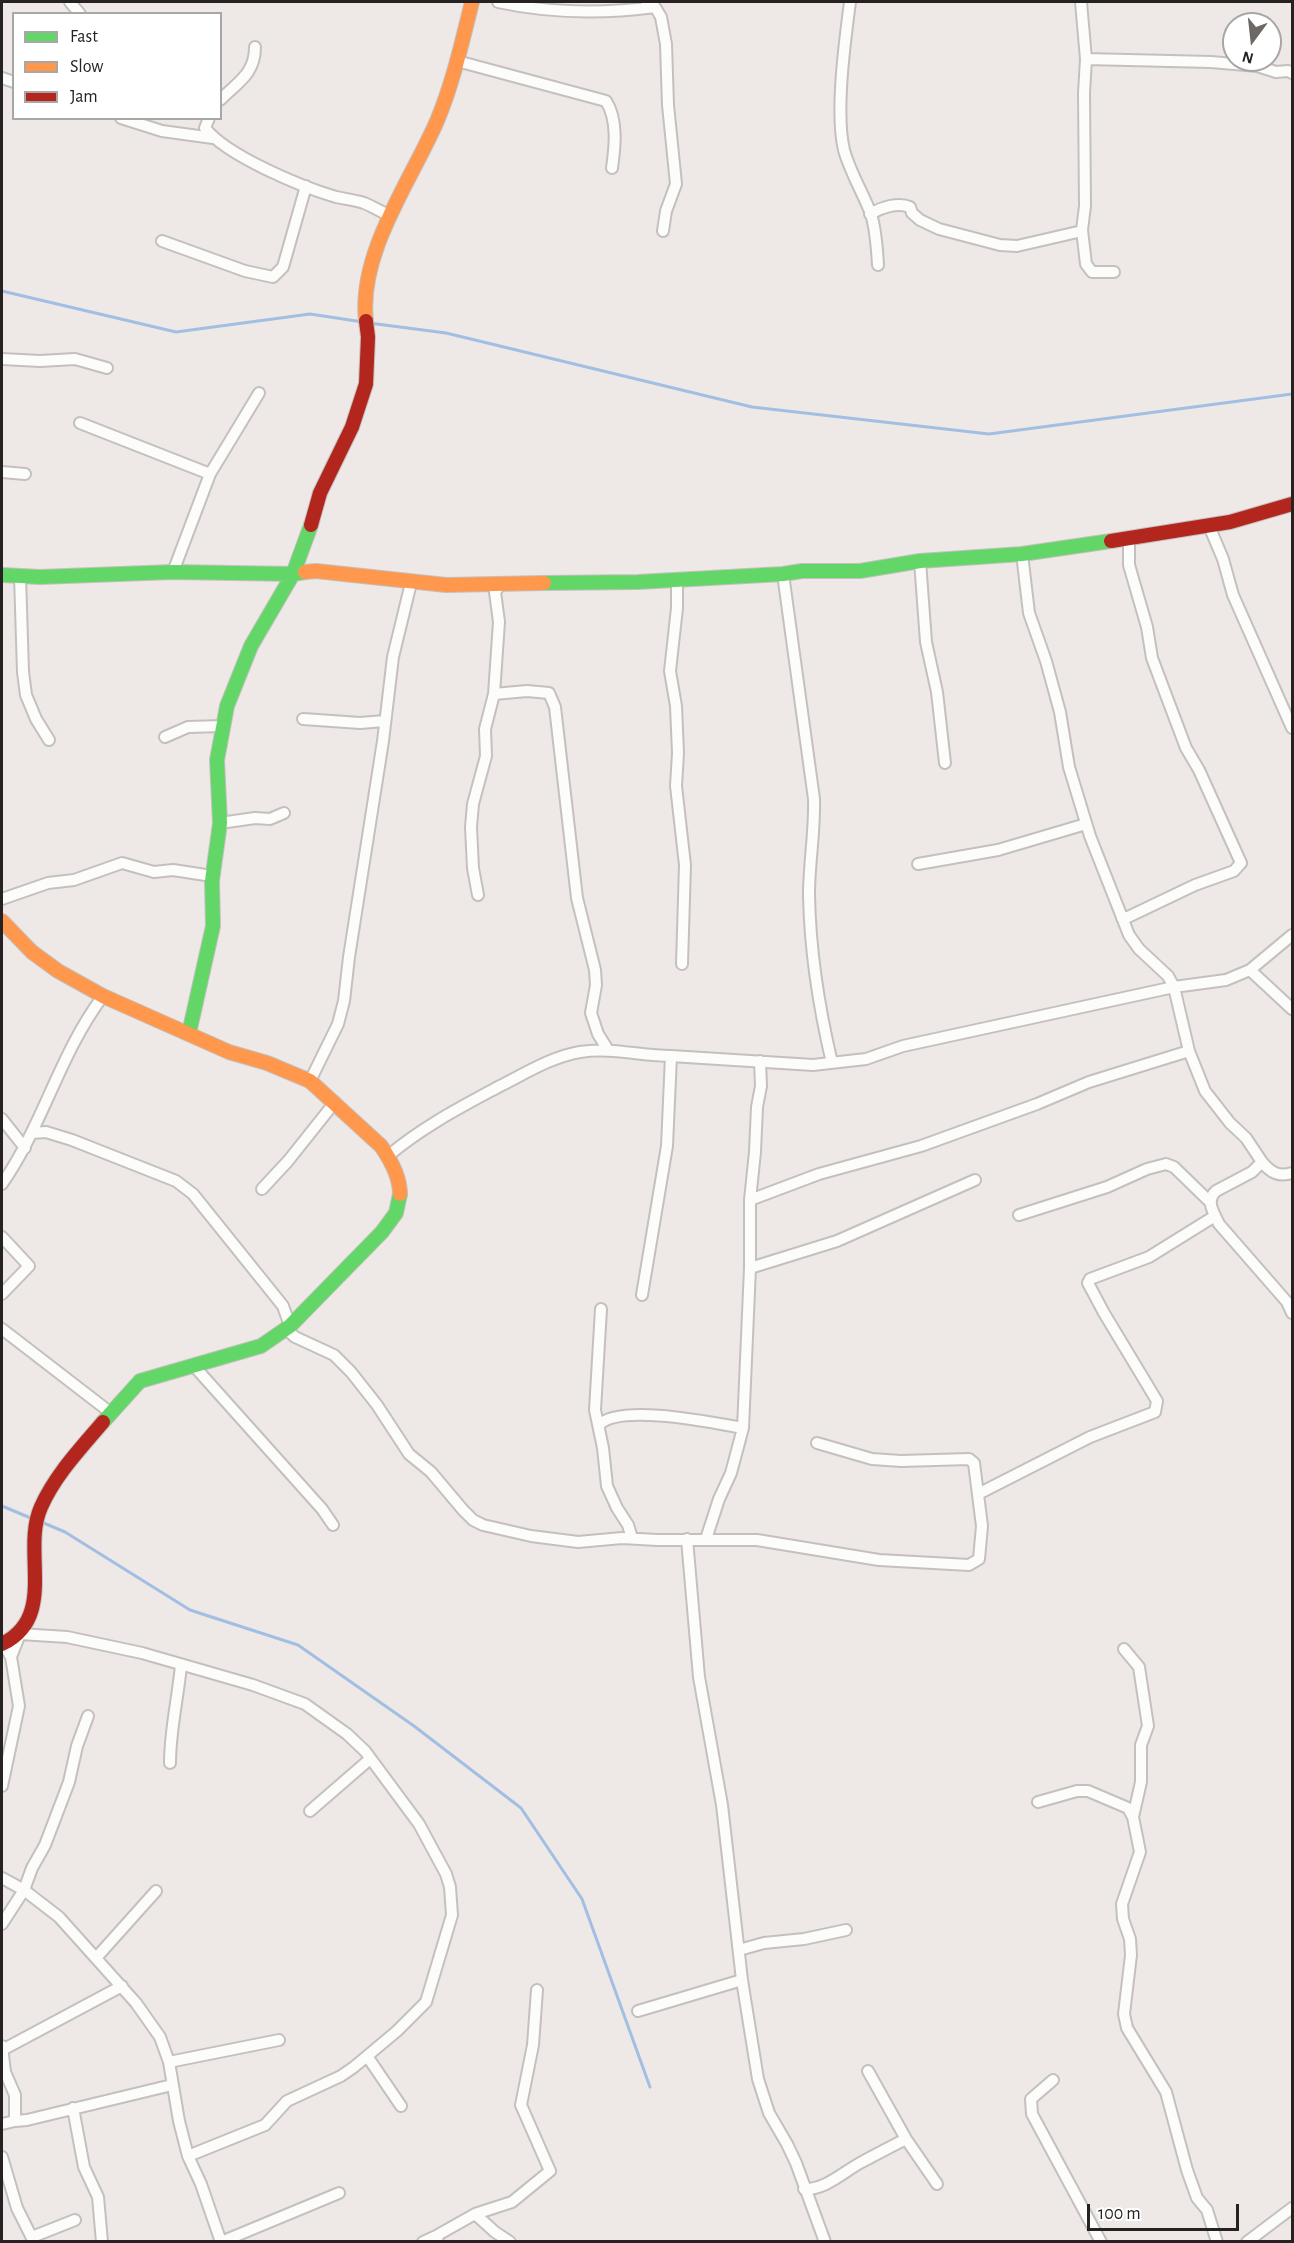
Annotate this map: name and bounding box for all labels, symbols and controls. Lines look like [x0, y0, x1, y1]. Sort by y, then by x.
legend [12, 12, 222, 120]
north arrow [1222, 12, 1282, 72]
text: Fast [70, 28, 98, 46]
text: N [1240, 48, 1255, 67]
text: Slow [70, 58, 103, 76]
text: Jam [70, 88, 98, 106]
scale bar [1090, 2192, 1242, 2230]
text: 100 m [1098, 2205, 1141, 2223]

